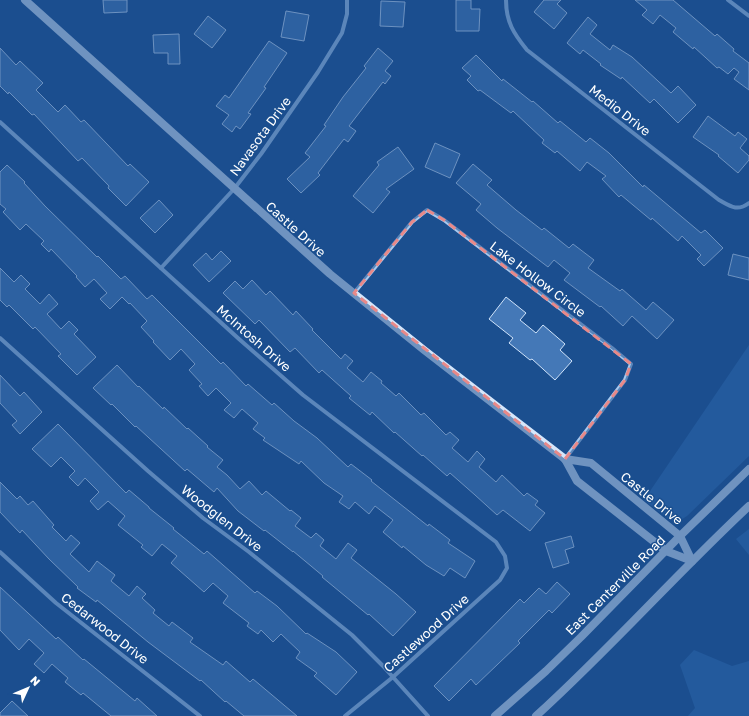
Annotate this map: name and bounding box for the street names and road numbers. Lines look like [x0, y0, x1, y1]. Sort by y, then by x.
street label: Medio Drive [586, 81, 654, 139]
street label: Navasota Drive [226, 93, 294, 179]
street label: Castle Drive [263, 198, 329, 260]
street label: Lake Hollow Circle [487, 238, 589, 320]
street label: McIntosh Drive [213, 301, 295, 375]
street label: Castle Drive [618, 468, 686, 528]
street label: Woodglen Drive [178, 481, 266, 555]
street label: East Centerville Road [562, 532, 668, 638]
street label: Cedarwood Drive [58, 589, 152, 667]
street label: Castlewood Drive [380, 591, 472, 675]

